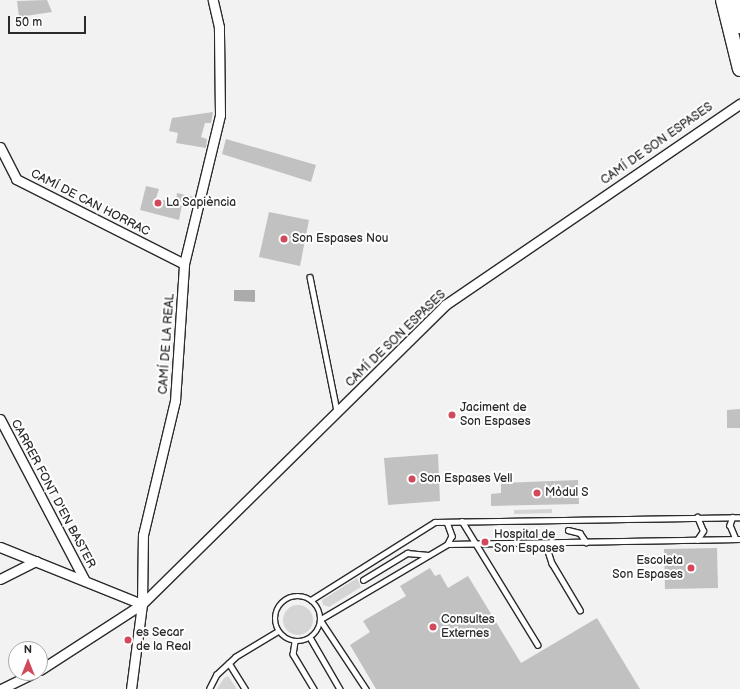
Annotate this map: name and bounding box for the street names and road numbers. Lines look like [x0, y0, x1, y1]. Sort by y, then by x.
street label: CAMÍ DE SON ESPASES [598, 100, 716, 188]
street label: CAMÍ DE CAN HORRAC [28, 167, 152, 239]
street label: CAMÍ DE SON ESPASES [343, 287, 449, 391]
street label: CAMÍ DE LA REAL [156, 293, 178, 395]
street label: CARRER FONT D'EN BASTER [8, 417, 98, 571]

